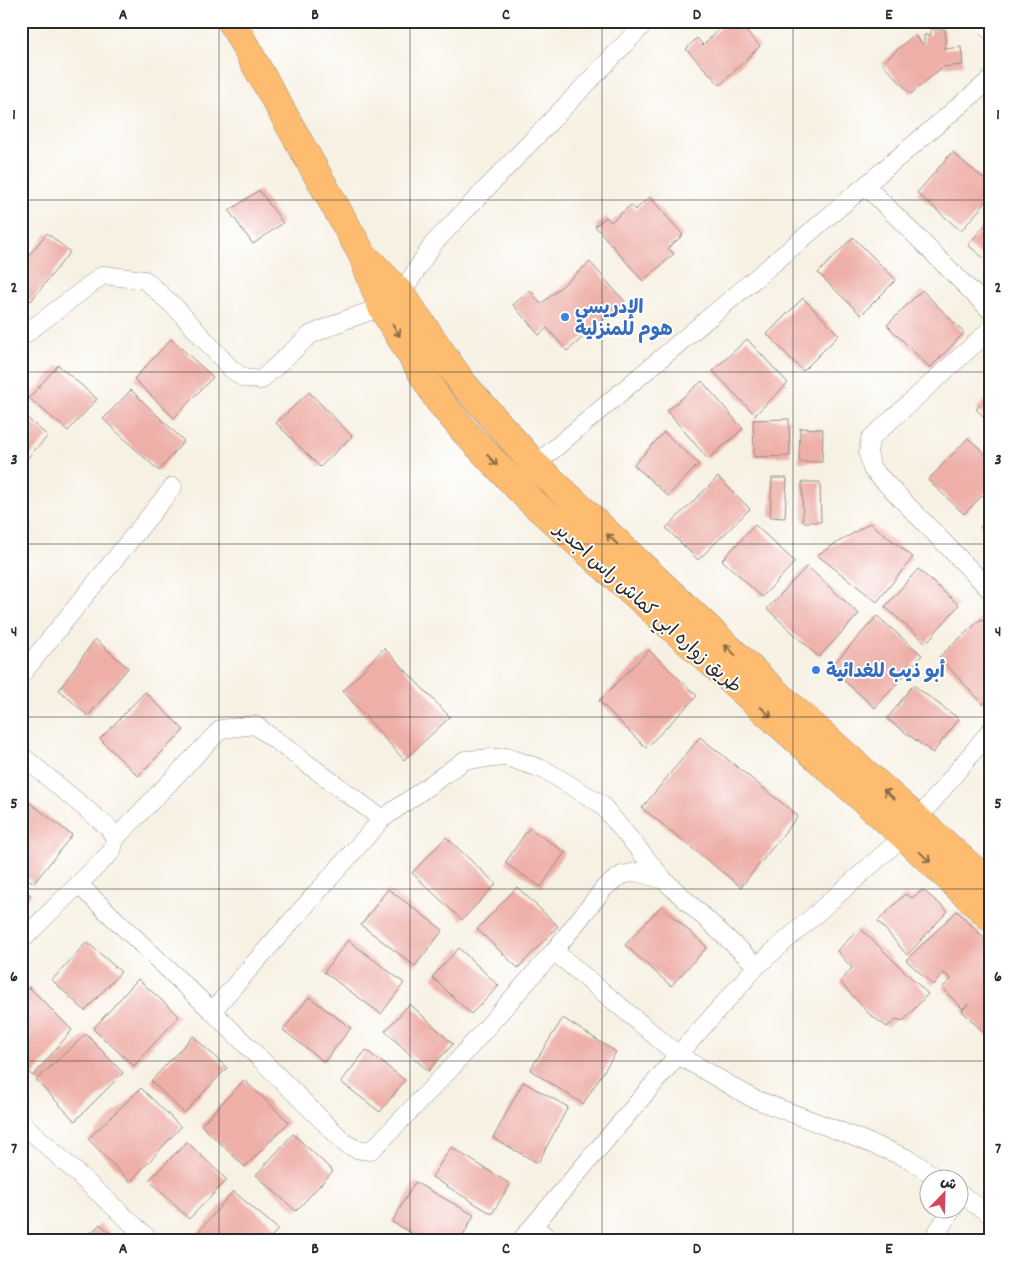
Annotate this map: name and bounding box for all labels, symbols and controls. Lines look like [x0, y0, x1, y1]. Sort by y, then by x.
text: A [119, 4, 128, 27]
text: B [311, 4, 319, 27]
text: C [502, 4, 510, 27]
text: D [693, 4, 702, 27]
text: E [885, 4, 893, 27]
text: 1 [12, 104, 16, 127]
text: 1 [996, 104, 1000, 127]
text: 2 [11, 277, 18, 300]
text: 2 [995, 277, 1002, 300]
place label: الإدريسي هوم للمنزلية [575, 296, 673, 345]
marker: الإدريسي هوم للمنزلية [559, 311, 571, 323]
one-way arrow [391, 322, 401, 337]
text: 3 [10, 449, 18, 472]
text: 3 [994, 449, 1002, 472]
one-way arrow [486, 454, 498, 467]
street label: طريق زواره ابي كماش راس اجدير [545, 517, 746, 701]
one-way arrow [606, 533, 618, 545]
text: 4 [11, 621, 17, 644]
text: 4 [995, 621, 1001, 644]
one-way arrow [723, 644, 736, 656]
place label: أبو ذيب للغدائية [826, 659, 946, 687]
marker: أبو ذيب للغدائية [810, 664, 822, 676]
one-way arrow [760, 706, 773, 718]
one-way arrow [883, 788, 896, 800]
text: 5 [10, 793, 18, 816]
text: 5 [994, 793, 1002, 816]
one-way arrow [919, 851, 932, 863]
text: 6 [10, 966, 18, 989]
text: 6 [994, 966, 1002, 989]
text: 7 [11, 1138, 17, 1161]
text: 7 [995, 1138, 1001, 1161]
north arrow [920, 1168, 970, 1218]
text: ش [937, 1172, 959, 1196]
text: A [119, 1238, 128, 1261]
text: B [311, 1238, 319, 1261]
text: C [502, 1238, 510, 1261]
text: D [693, 1238, 702, 1261]
text: E [885, 1238, 893, 1261]

